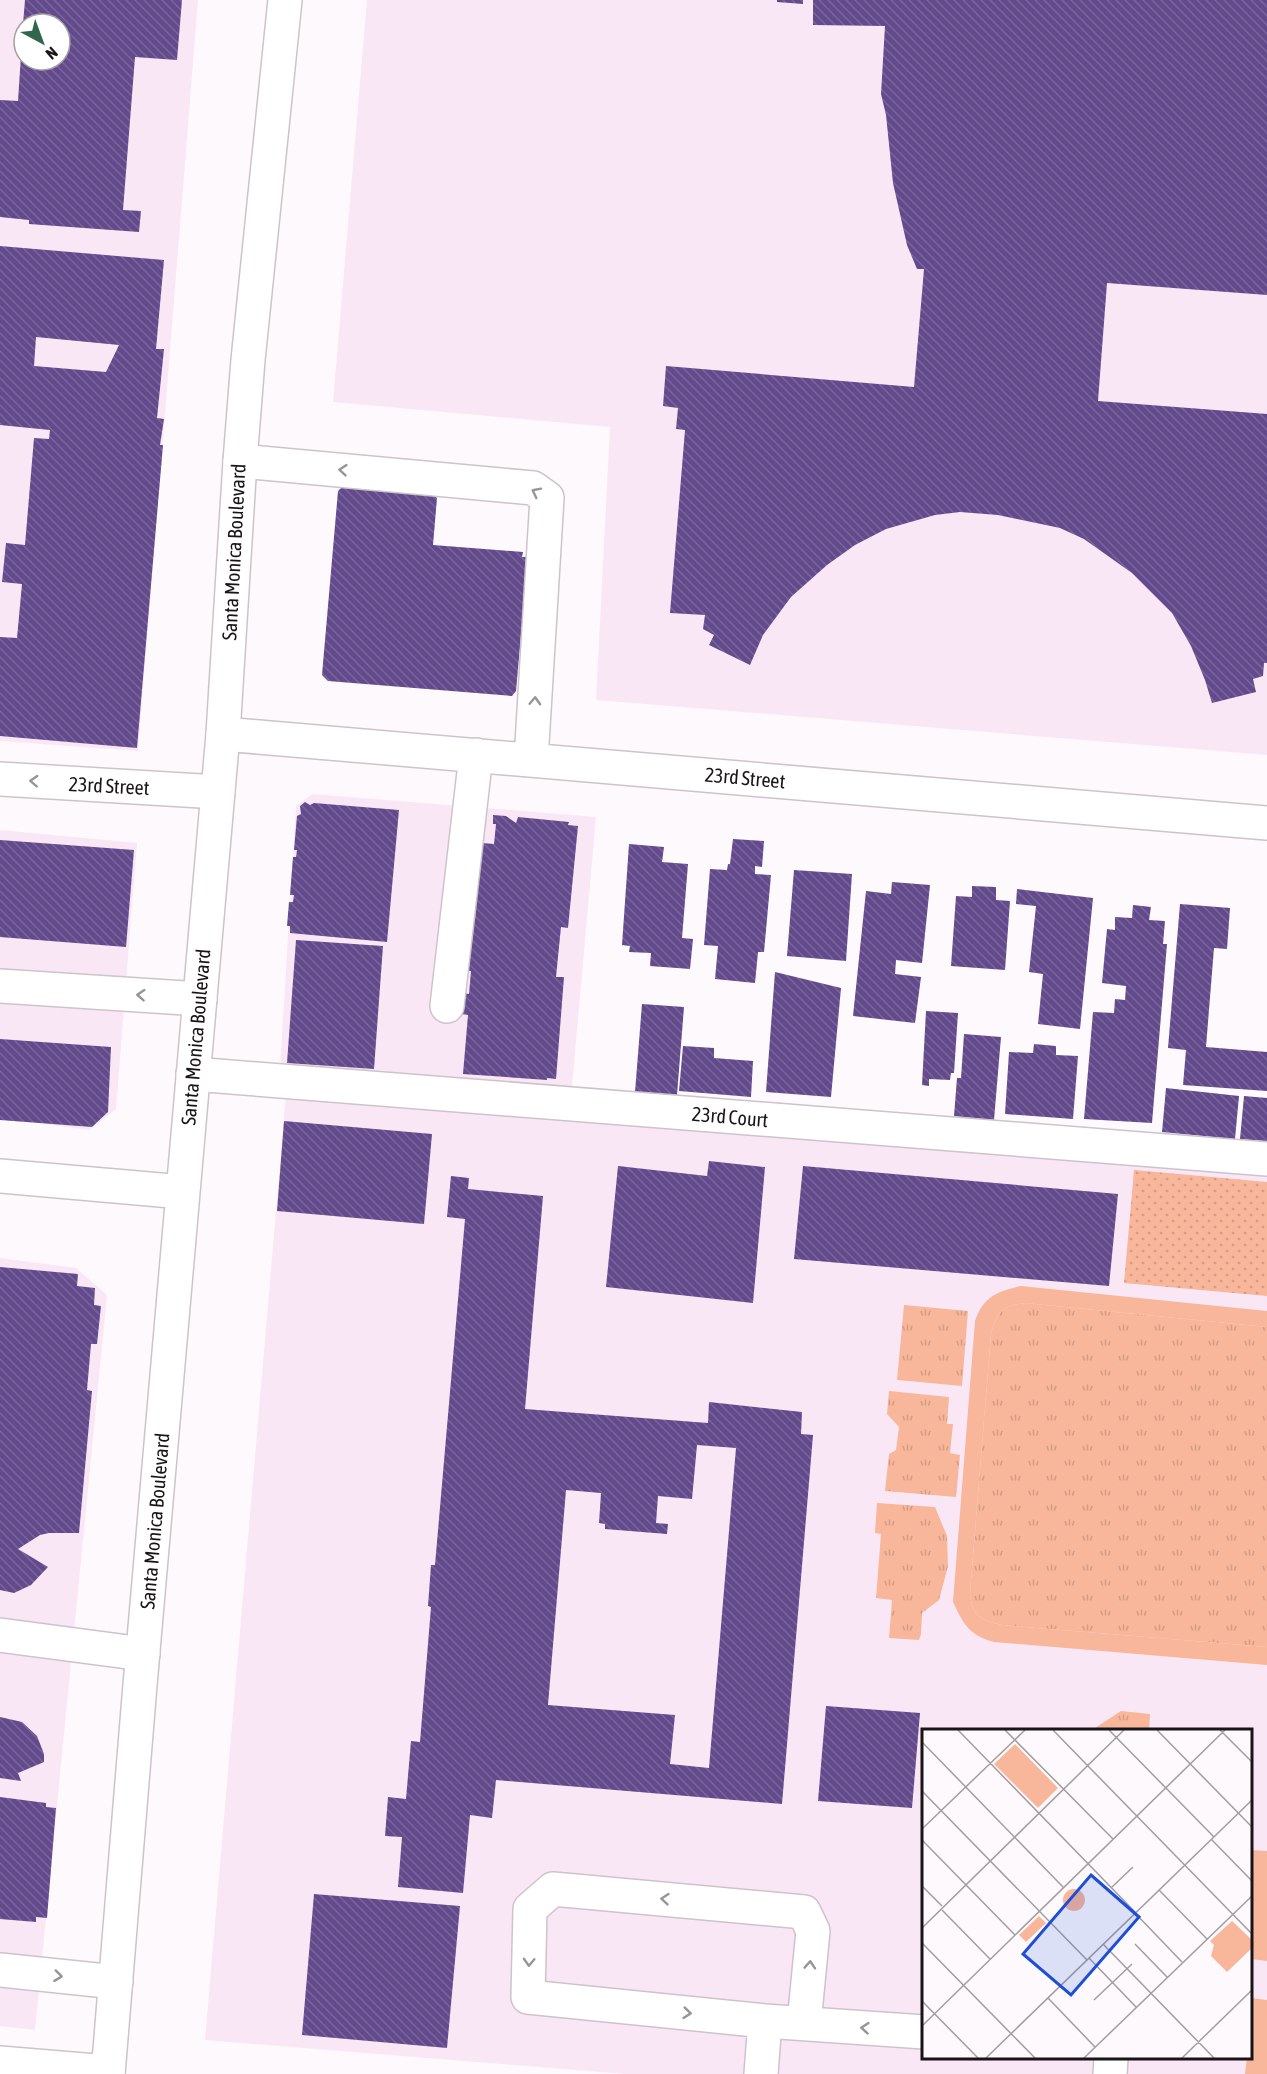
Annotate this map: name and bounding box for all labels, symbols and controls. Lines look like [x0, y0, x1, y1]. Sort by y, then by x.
north arrow [12, 12, 72, 72]
text: N [42, 43, 61, 63]
street label: Santa Monica Boulevard [217, 463, 250, 641]
one-way arrow [339, 464, 348, 477]
one-way arrow [531, 488, 542, 500]
one-way arrow [528, 697, 541, 706]
street label: 23rd Street [704, 763, 787, 792]
street label: 23rd Street [68, 772, 150, 799]
one-way arrow [29, 775, 38, 788]
street label: Santa Monica Boulevard [176, 948, 215, 1126]
one-way arrow [137, 989, 146, 1002]
street label: 23rd Court [691, 1102, 769, 1131]
street label: Santa Monica Boulevard [135, 1432, 174, 1610]
inset map [922, 1729, 1252, 2059]
one-way arrow [660, 1893, 669, 1906]
one-way arrow [523, 1958, 535, 1967]
one-way arrow [803, 1960, 816, 1969]
one-way arrow [53, 1969, 62, 1982]
one-way arrow [682, 2006, 692, 2019]
one-way arrow [861, 2021, 870, 2034]

